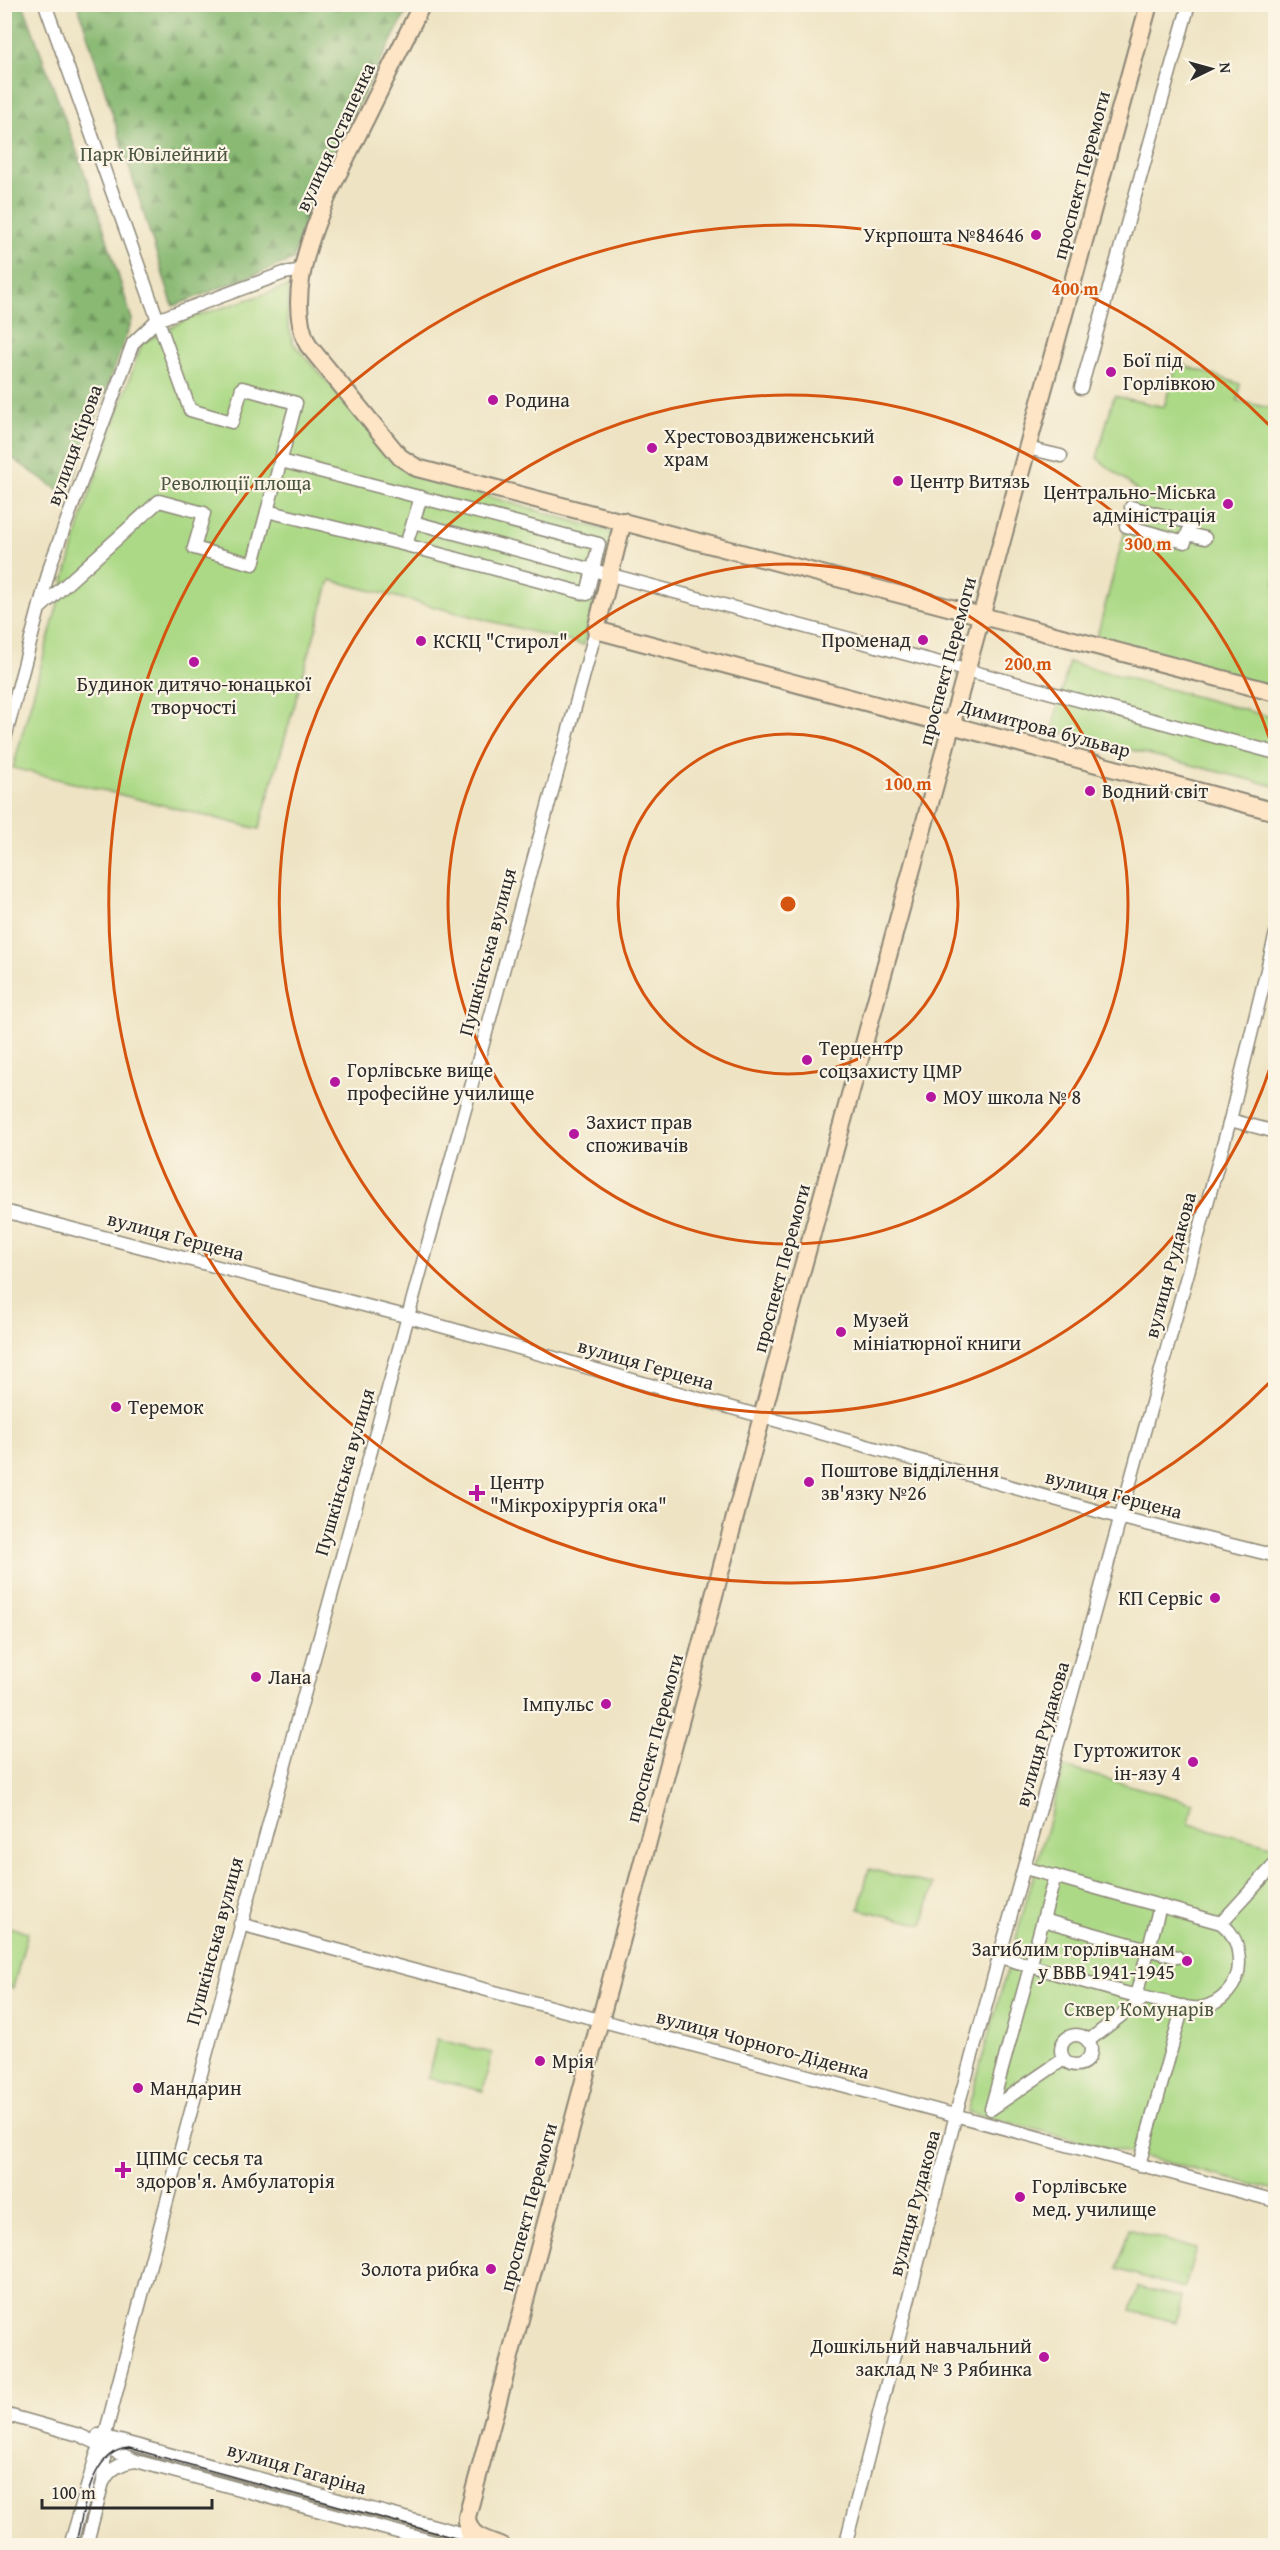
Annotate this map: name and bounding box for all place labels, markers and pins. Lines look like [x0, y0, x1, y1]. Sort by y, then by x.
place label: Укрпошта №84646 [863, 220, 1024, 249]
marker: Укрпошта №84646 [1029, 228, 1043, 242]
place label: Бої під Горлівкою [1123, 345, 1215, 397]
marker: Бої під Горлівкою [1104, 365, 1118, 379]
place label: Родина [505, 385, 570, 414]
marker: Родина [486, 393, 500, 407]
place label: Хрестовоздвиженський храм [664, 421, 875, 473]
marker: Хрестовоздвиженський храм [645, 441, 659, 455]
place label: Центр Витязь [910, 466, 1030, 495]
marker: Центр Витязь [891, 474, 905, 488]
place label: Центрально-Міська адміністрація [1043, 477, 1216, 529]
marker: Центрально-Міська адміністрація [1221, 497, 1235, 511]
place label: Променад [821, 625, 911, 654]
place label: КСКЦ "Стирол" [433, 626, 568, 655]
marker: Променад [916, 633, 930, 647]
marker: КСКЦ "Стирол" [414, 634, 428, 648]
marker: Будинок дитячо-юнацької творчості [187, 655, 201, 669]
place label: Будинок дитячо-юнацької творчості [77, 669, 311, 721]
place label: Водний світ [1102, 776, 1208, 805]
marker: Водний світ [1083, 784, 1097, 798]
centre of rings [778, 894, 798, 914]
place label: Терцентр соцзахисту ЦМР [819, 1033, 962, 1085]
marker: Терцентр соцзахисту ЦМР [800, 1053, 814, 1067]
place label: Горлівське вище професійне училище [347, 1055, 534, 1107]
marker: Горлівське вище професійне училище [328, 1075, 342, 1089]
place label: МОУ школа № 8 [943, 1082, 1081, 1111]
marker: МОУ школа № 8 [924, 1090, 938, 1104]
place label: Захист прав споживачів [586, 1107, 692, 1159]
marker: Захист прав споживачів [567, 1127, 581, 1141]
place label: Музей мініатюрної книги [853, 1305, 1021, 1357]
marker: Музей мініатюрної книги [834, 1325, 848, 1339]
place label: Теремок [128, 1392, 204, 1421]
marker: Теремок [109, 1400, 123, 1414]
place label: Поштове відділення зв'язку №26 [821, 1455, 999, 1507]
place label: Центр "Мікрохірургія ока" [490, 1467, 667, 1519]
marker: Поштове відділення зв'язку №26 [802, 1475, 816, 1489]
marker: Центр "Мікрохірургія ока" [468, 1484, 486, 1502]
place label: КП Сервіс [1118, 1583, 1203, 1612]
marker: КП Сервіс [1208, 1591, 1222, 1605]
place label: Лана [268, 1662, 312, 1691]
marker: Лана [249, 1670, 263, 1684]
place label: Імпульс [523, 1689, 594, 1718]
marker: Імпульс [599, 1697, 613, 1711]
place label: Гуртожиток ін-язу 4 [1074, 1735, 1182, 1787]
marker: Гуртожиток ін-язу 4 [1186, 1755, 1200, 1769]
place label: Загиблим горлівчанам у ВВВ 1941-1945 [971, 1934, 1175, 1986]
marker: Загиблим горлівчанам у ВВВ 1941-1945 [1180, 1954, 1194, 1968]
place label: Мрія [552, 2046, 594, 2075]
marker: Мрія [533, 2054, 547, 2068]
place label: Мандарин [150, 2073, 242, 2102]
marker: Мандарин [131, 2081, 145, 2095]
place label: ЦПМС сесья та здоров'я. Амбулаторія [136, 2143, 335, 2195]
marker: ЦПМС сесья та здоров'я. Амбулаторія [114, 2161, 132, 2179]
place label: Горлівське мед. училище [1032, 2171, 1156, 2223]
marker: Горлівське мед. училище [1013, 2190, 1027, 2204]
place label: Золота рибка [361, 2254, 479, 2283]
marker: Золота рибка [484, 2262, 498, 2276]
place label: Дошкільний навчальний заклад № 3 Рябинка [810, 2331, 1032, 2383]
marker: Дошкільний навчальний заклад № 3 Рябинка [1037, 2350, 1051, 2364]

